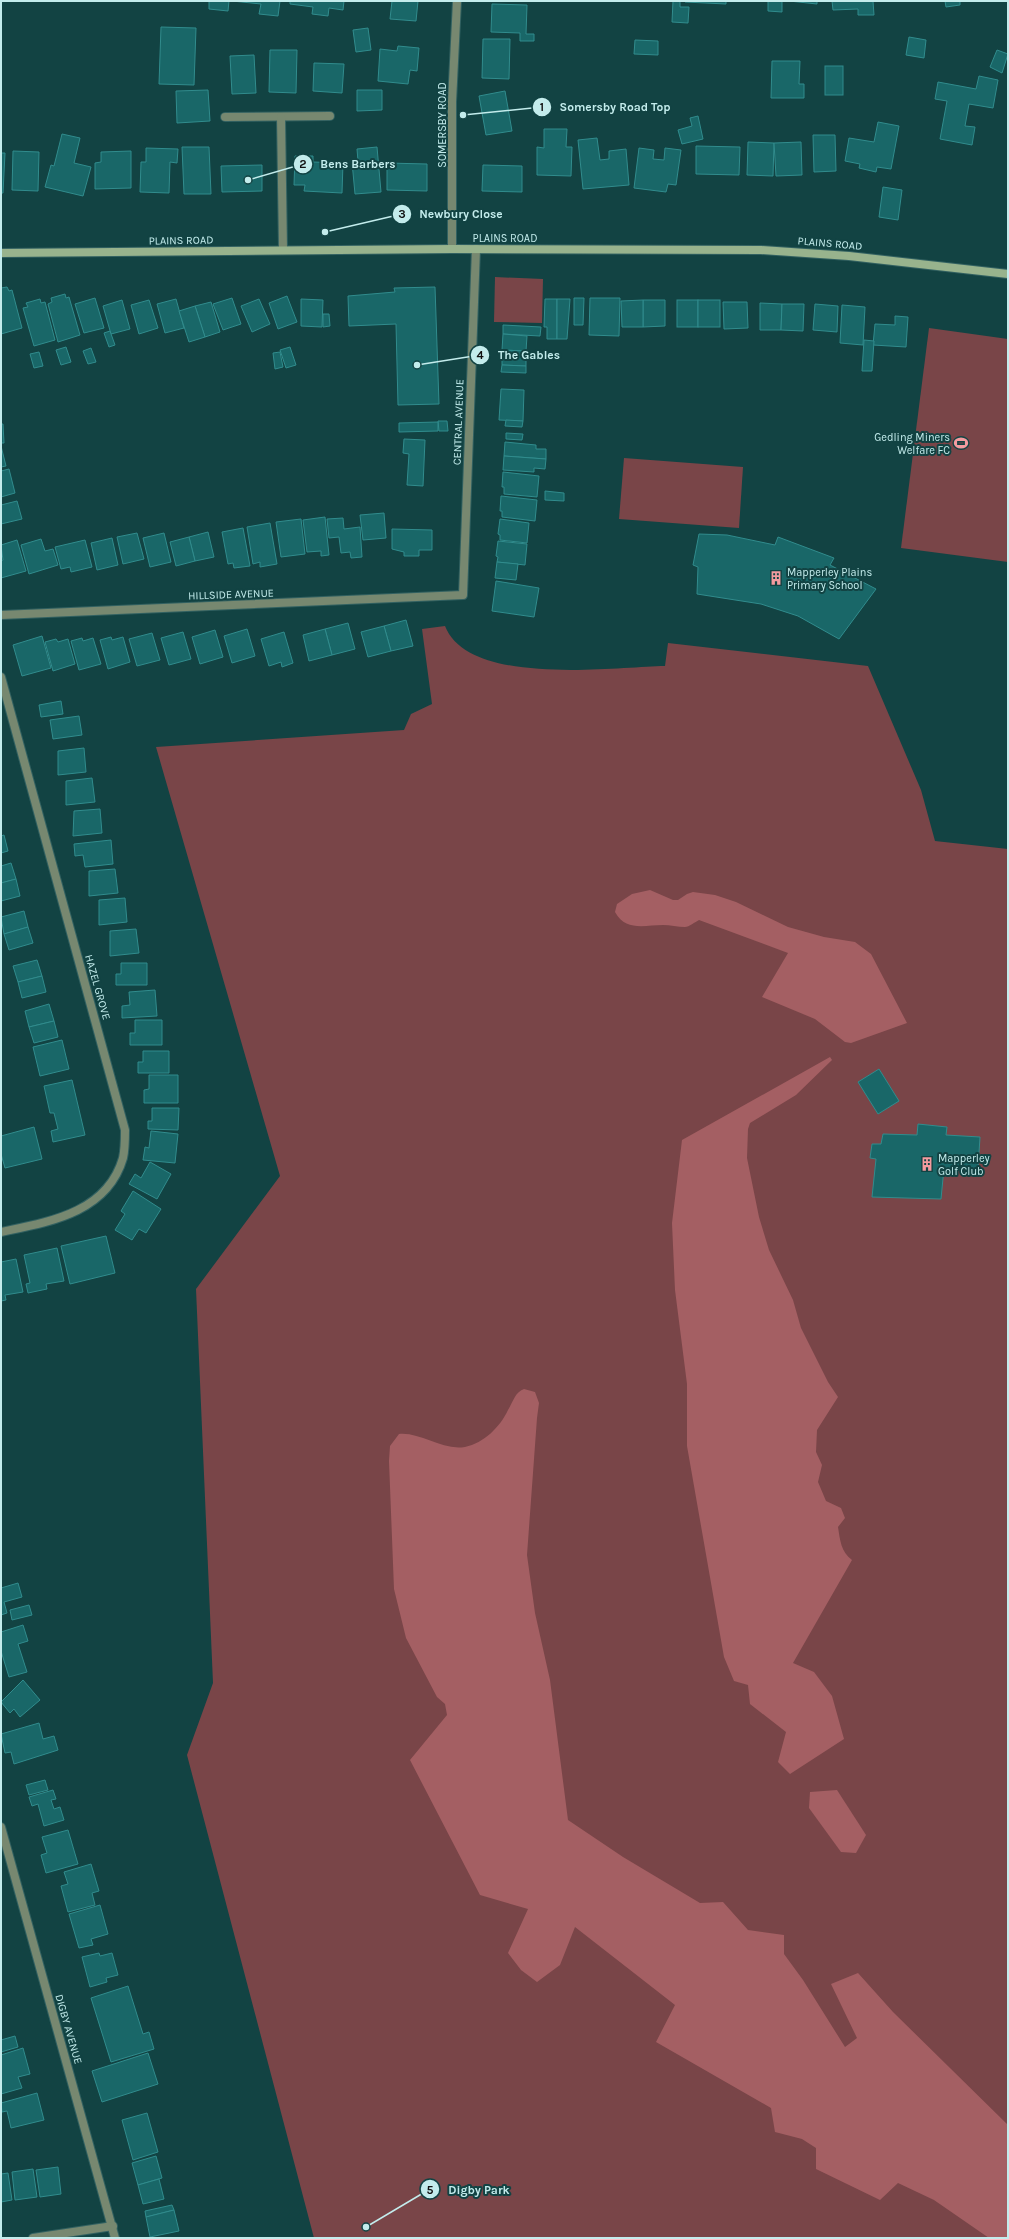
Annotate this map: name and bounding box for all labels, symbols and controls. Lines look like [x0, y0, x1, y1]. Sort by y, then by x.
street label: SOMERSBY ROAD [436, 82, 449, 168]
callout: Somersby Road Top [532, 95, 679, 119]
text: 1 [540, 100, 544, 114]
text: Somersby Road Top [559, 100, 671, 114]
callout: Bens Barbers [293, 152, 404, 176]
text: 2 [299, 157, 307, 171]
text: Bens Barbers [320, 157, 396, 171]
callout: Newbury Close [392, 202, 511, 226]
text: 3 [398, 207, 406, 221]
text: Newbury Close [419, 207, 503, 221]
street label: PLAINS ROAD [473, 232, 537, 245]
street label: PLAINS ROAD [148, 233, 214, 248]
street label: PLAINS ROAD [797, 234, 863, 253]
callout: The Gables [470, 343, 568, 367]
text: 4 [476, 348, 484, 362]
text: The Gables [498, 348, 560, 362]
street label: CENTRAL AVENUE [451, 379, 466, 465]
place label: Gedling Miners Welfare FC [874, 431, 950, 457]
sports icon: Gedling Miners Welfare FC [953, 435, 969, 451]
place label: Mapperley Plains Primary School [787, 566, 872, 592]
building icon: Mapperley Plains Primary School [768, 570, 784, 586]
street label: HILLSIDE AVENUE [188, 587, 274, 602]
street label: HAZEL GROVE [82, 953, 113, 1021]
place label: Mapperley Golf Club [938, 1152, 990, 1178]
building icon: Mapperley Golf Club [919, 1156, 935, 1172]
street label: DIGBY AVENUE [52, 1993, 85, 2066]
callout: Digby Park [420, 2177, 518, 2201]
text: 5 [427, 2183, 434, 2197]
text: Digby Park [448, 2183, 510, 2197]

